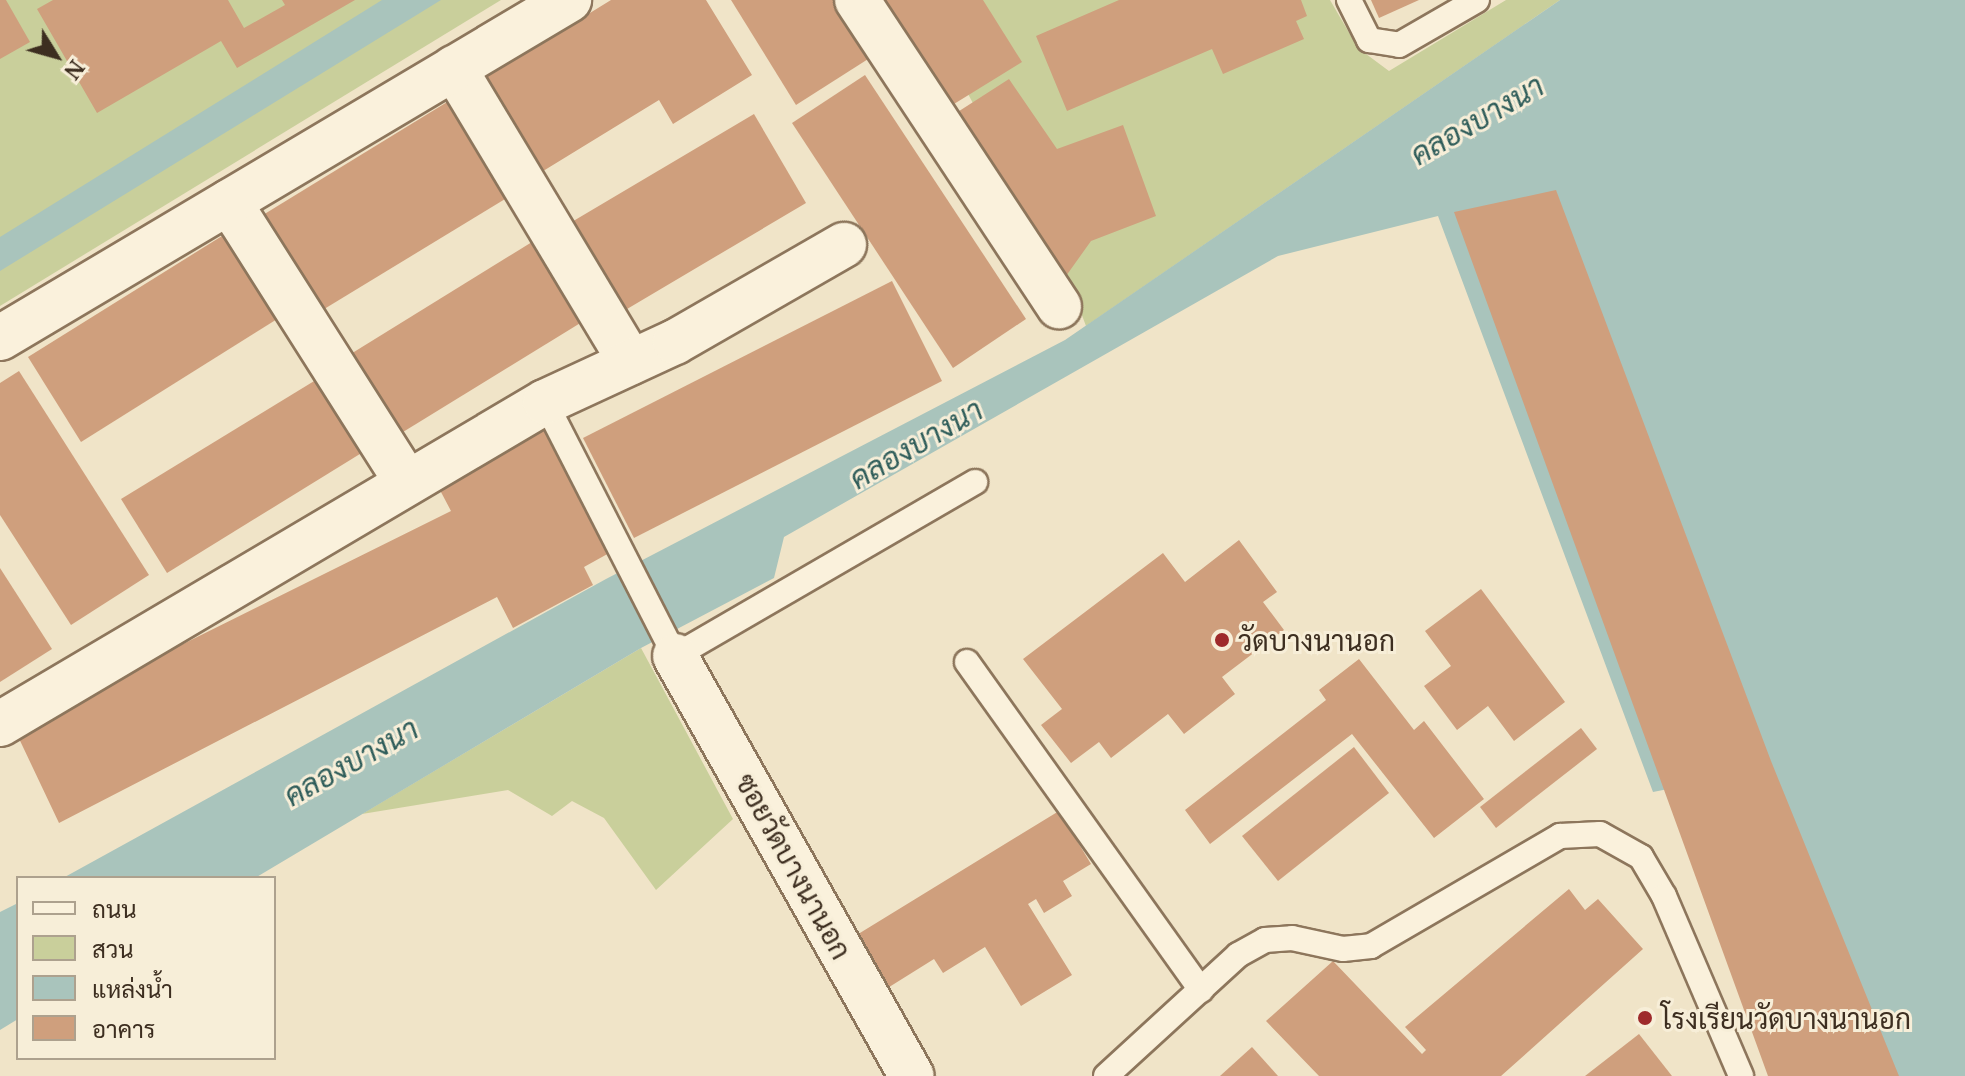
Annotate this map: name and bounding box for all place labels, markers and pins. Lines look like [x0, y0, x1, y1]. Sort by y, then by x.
place label: วัดบางนานอก [1238, 623, 1395, 657]
marker: วัดบางนานอก [1213, 631, 1231, 649]
place label: โรงเรียนวัดบางนานอก [1661, 1001, 1911, 1035]
marker: โรงเรียนวัดบางนานอก [1636, 1009, 1654, 1027]

